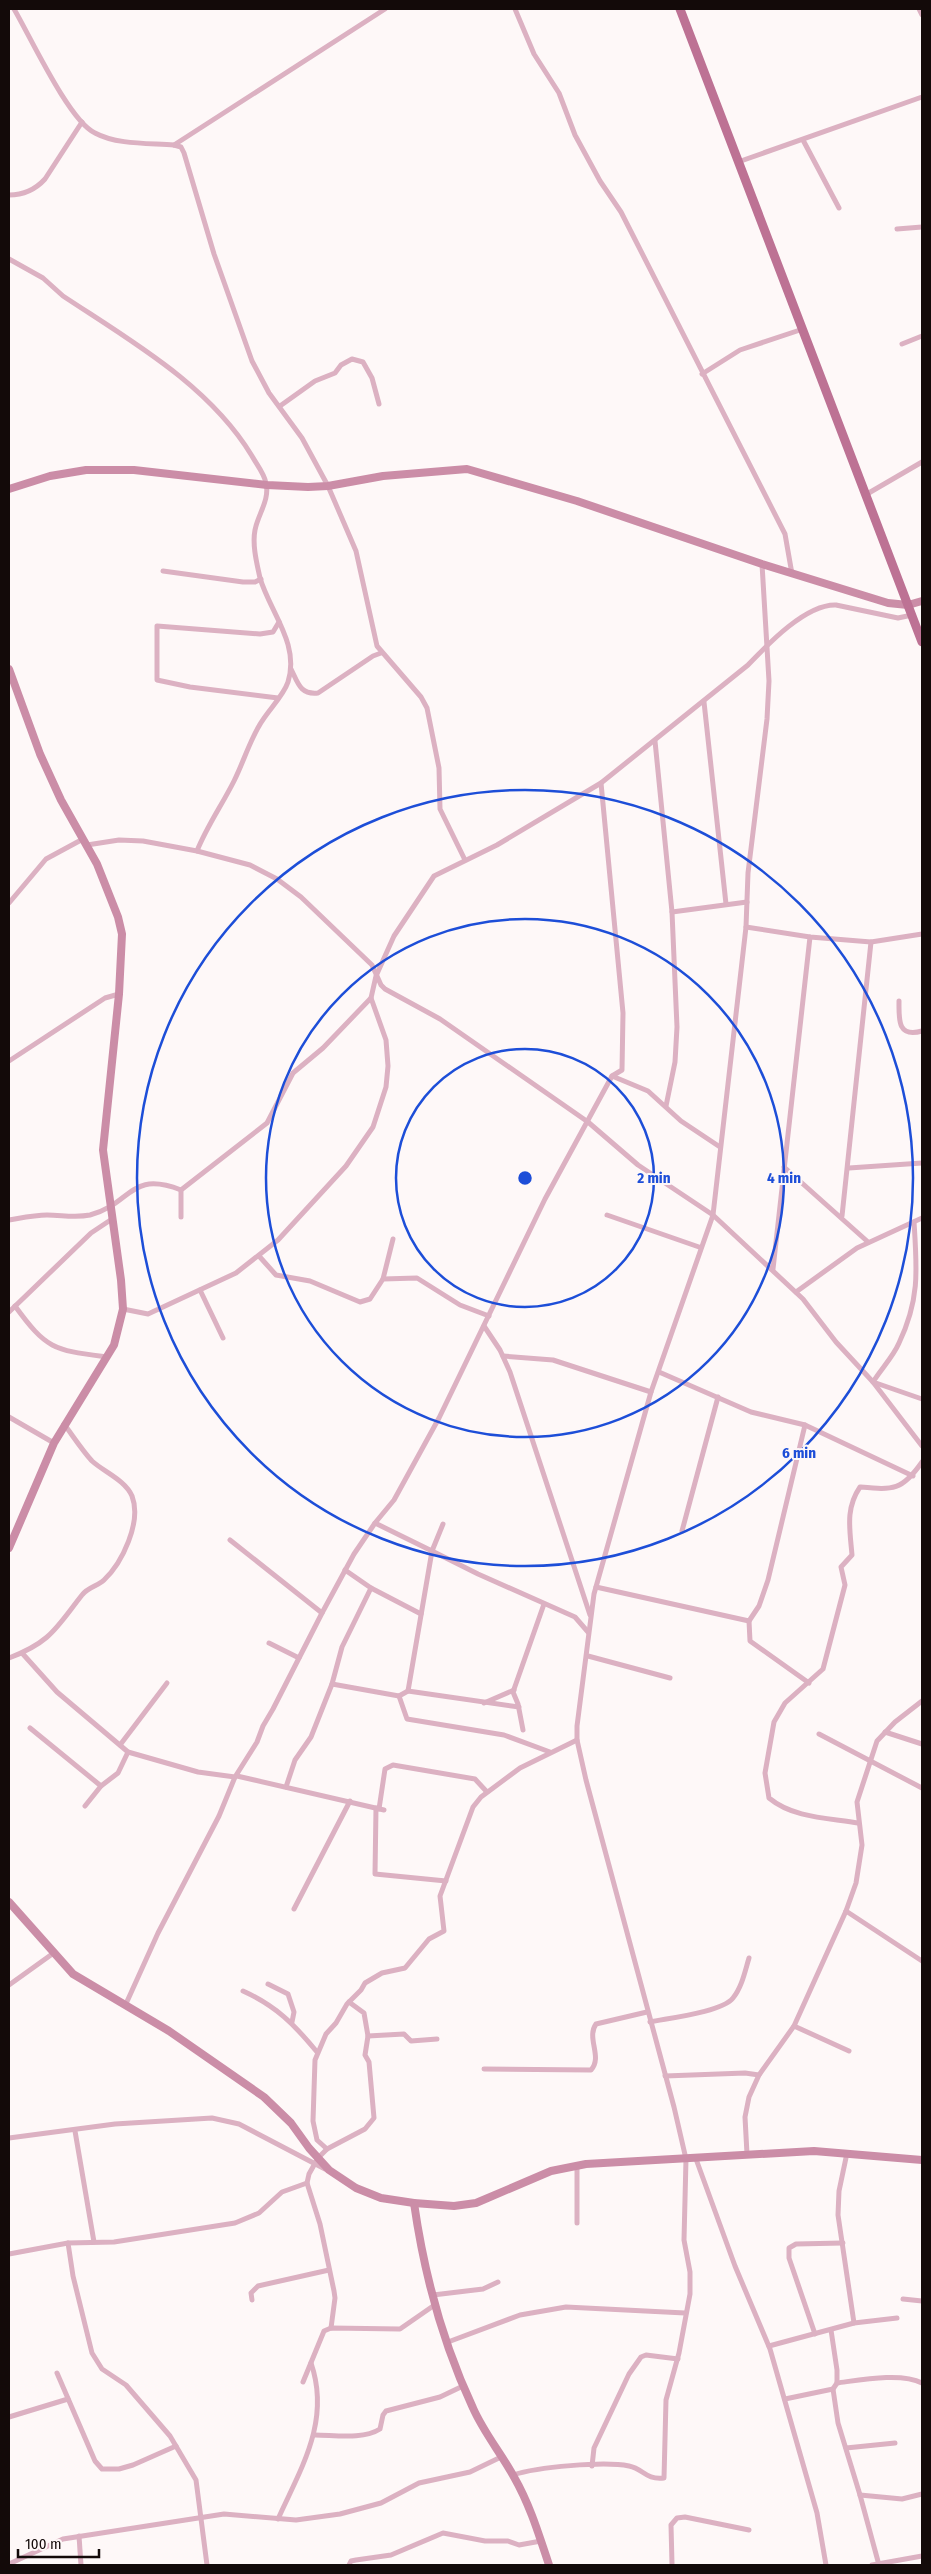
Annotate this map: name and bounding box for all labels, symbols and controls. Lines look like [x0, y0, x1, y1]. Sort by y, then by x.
centre of rings [516, 1169, 534, 1187]
text: 2 min [636, 1169, 671, 1187]
text: 4 min [767, 1169, 801, 1187]
text: 6 min [782, 1444, 816, 1462]
scale bar [18, 2526, 99, 2558]
text: 100 m [25, 2535, 62, 2553]

